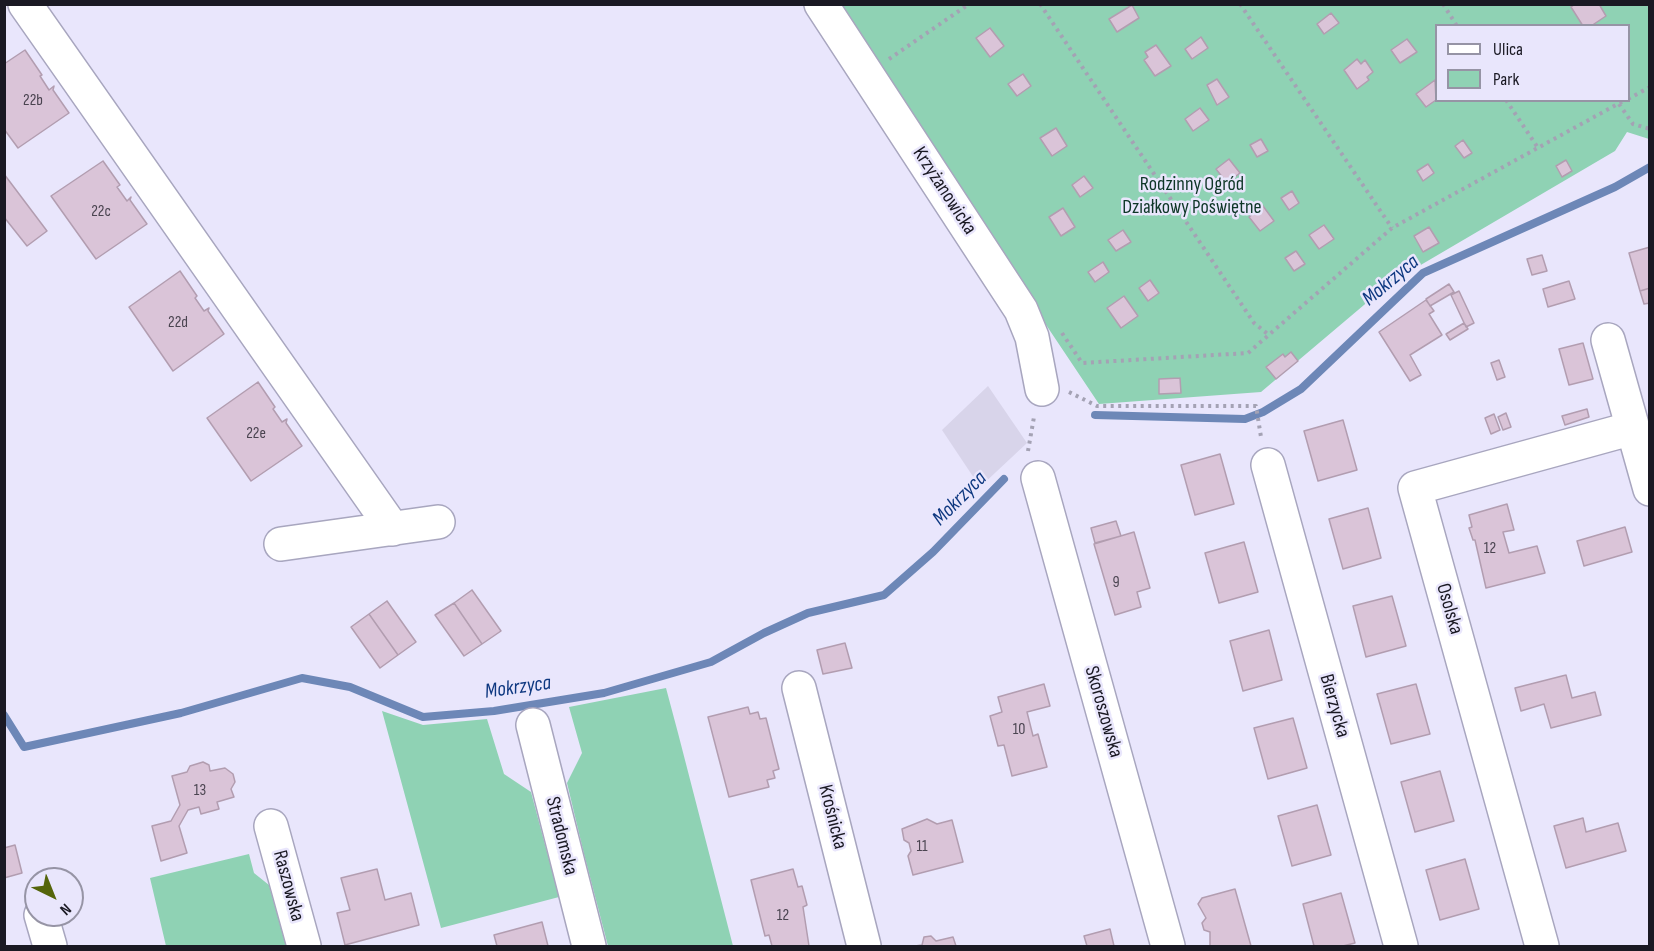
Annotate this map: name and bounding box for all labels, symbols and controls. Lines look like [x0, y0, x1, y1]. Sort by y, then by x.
legend [1435, 24, 1630, 102]
text: Ulica [1493, 39, 1523, 60]
text: Park [1493, 69, 1519, 90]
house number: 22b [23, 91, 43, 111]
street label: Krzyżanowicka [907, 143, 981, 239]
park label: Rodzinny Ogród Działkowy Poświętne [1122, 173, 1262, 220]
house number: 22c [91, 202, 111, 222]
water label: Mokrzyca [1357, 250, 1425, 312]
house number: 22d [168, 313, 188, 333]
house number: 22e [246, 424, 266, 444]
water label: Mokrzyca [928, 467, 992, 531]
house number: 12 [1484, 539, 1496, 559]
house number: 9 [1112, 573, 1120, 593]
street label: Osolska [1430, 581, 1468, 637]
street label: Skoroszowska [1079, 664, 1127, 760]
water label: Mokrzyca [483, 671, 553, 705]
street label: Bierzycka [1314, 672, 1354, 740]
house number: 10 [1013, 720, 1025, 740]
house number: 13 [194, 781, 206, 801]
street label: Krośnicka [812, 782, 852, 852]
street label: Stradomska [540, 794, 582, 878]
house number: 11 [916, 837, 928, 857]
street label: Raszowska [267, 848, 309, 924]
north arrow [24, 867, 84, 927]
text: N [56, 899, 75, 919]
house number: 12 [777, 906, 789, 926]

